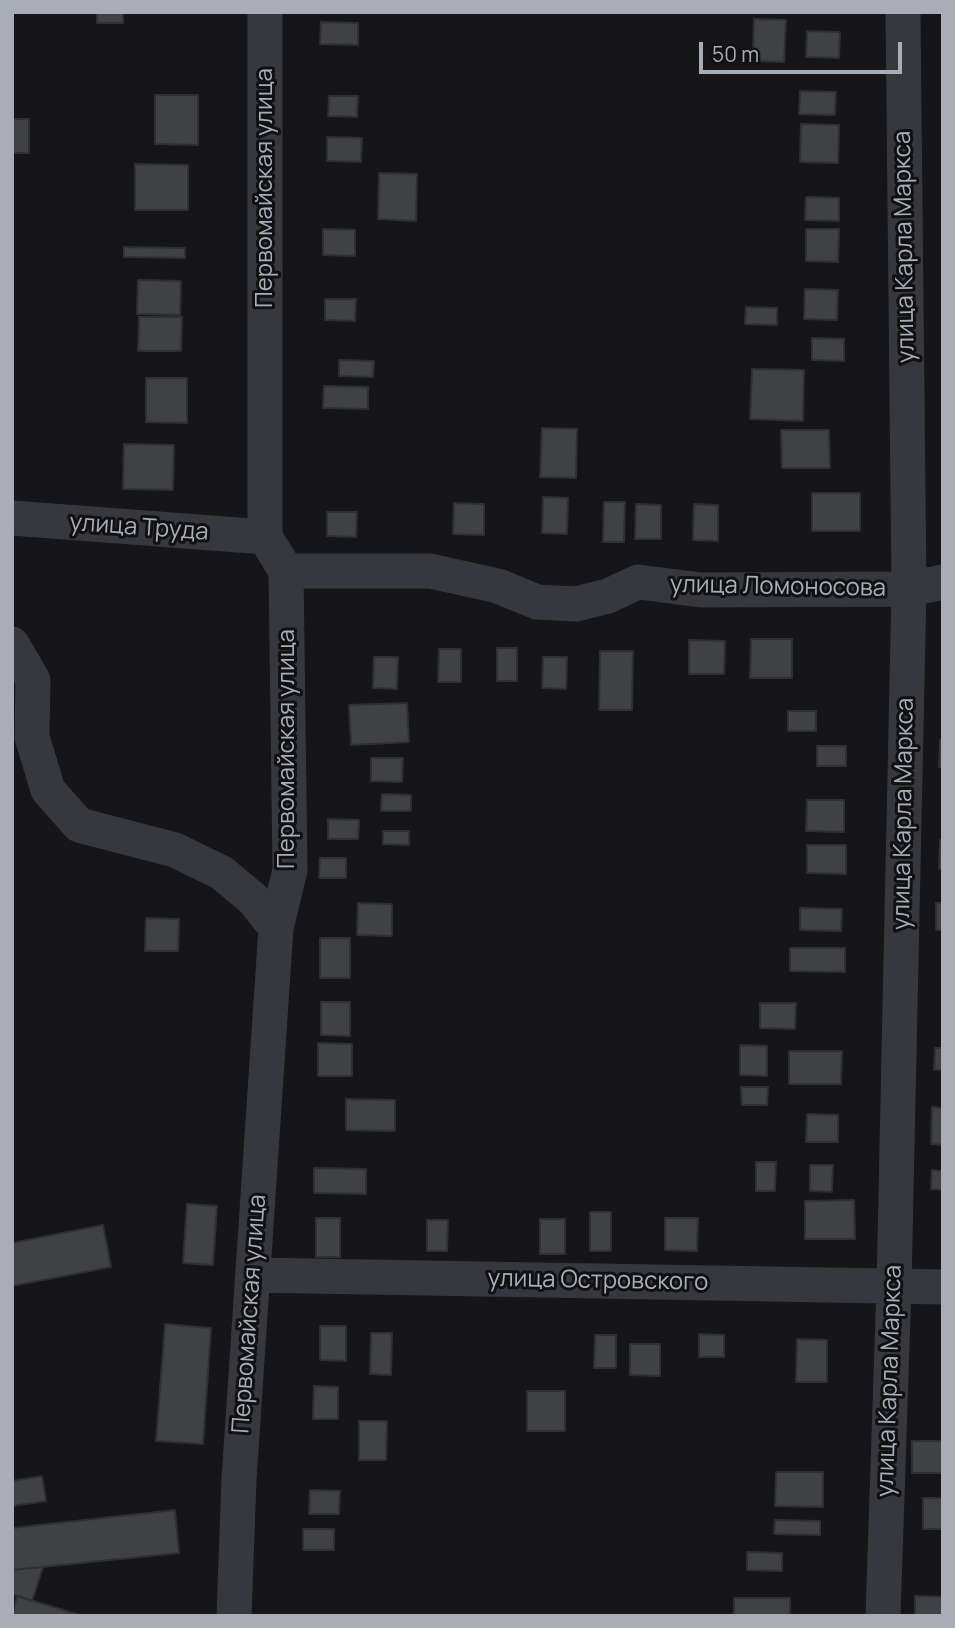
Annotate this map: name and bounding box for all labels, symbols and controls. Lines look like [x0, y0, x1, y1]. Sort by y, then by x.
scale bar [703, 28, 906, 72]
text: 50 m [712, 40, 759, 68]
street label: Первомайская улица [251, 68, 279, 308]
street label: улица Карла Маркса [889, 131, 921, 363]
street label: улица Труда [69, 509, 209, 547]
street label: улица Ломоносова [670, 571, 886, 603]
street label: Первомайская улица [273, 629, 301, 869]
street label: улица Карла Маркса [888, 698, 920, 930]
street label: Первомайская улица [227, 1193, 273, 1435]
street label: улица Карла Маркса [872, 1264, 908, 1498]
street label: улица Островского [487, 1265, 709, 1297]

